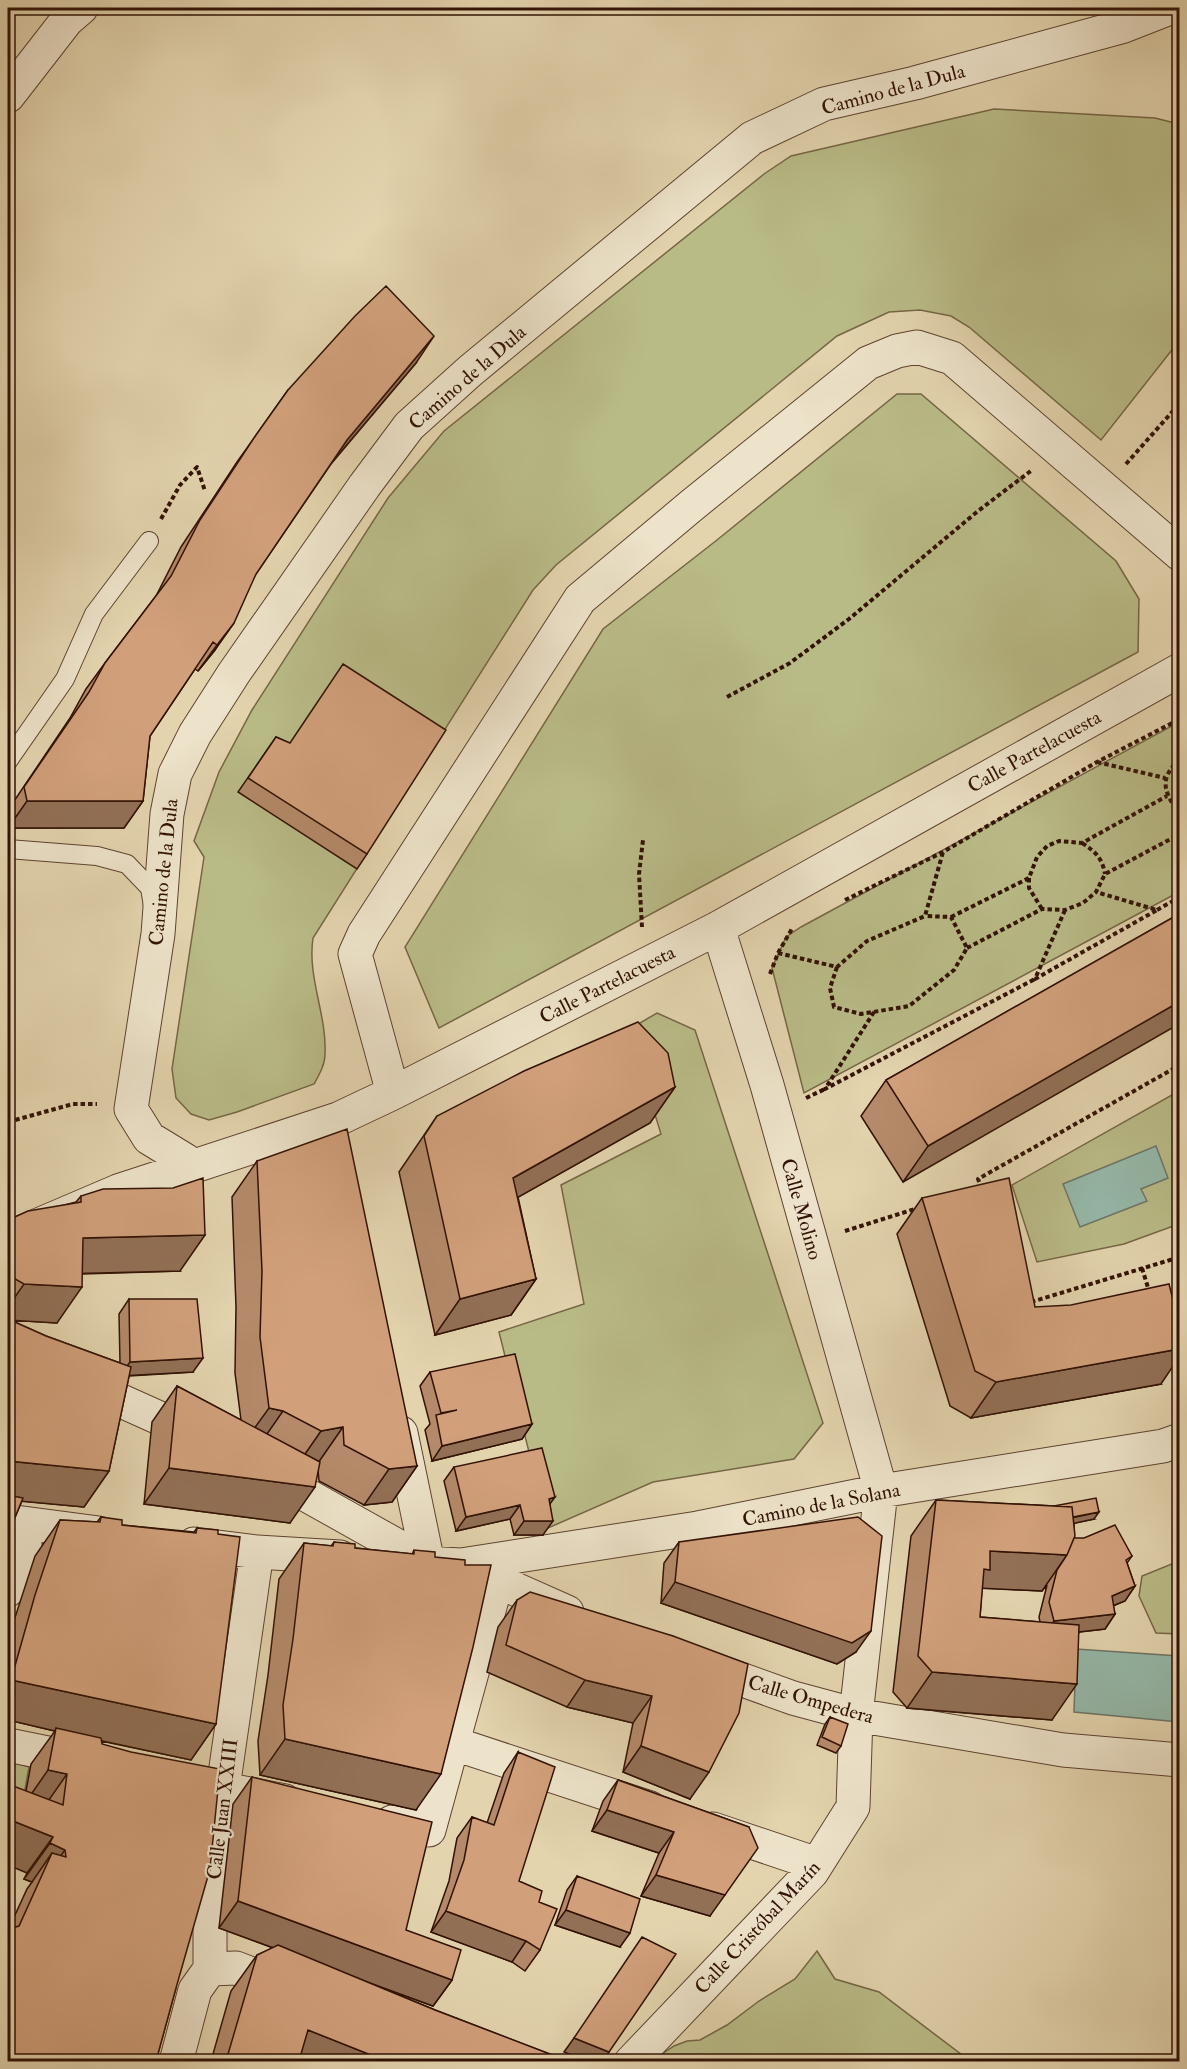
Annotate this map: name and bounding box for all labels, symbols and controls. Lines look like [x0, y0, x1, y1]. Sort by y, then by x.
street label: Camino de la Dula [819, 58, 968, 121]
street label: Camino de la Dula [403, 319, 532, 435]
street label: Calle Partelacuesta [963, 704, 1106, 798]
street label: Camino de la Dula [143, 797, 184, 947]
street label: Calle Partelacuesta [535, 939, 680, 1029]
street label: Calle Molino [775, 1156, 828, 1263]
street label: Camino de la Solana [740, 1477, 903, 1532]
street label: Calle Ompedera [745, 1670, 877, 1731]
street label: Calle Juan XXIII [201, 1737, 244, 1881]
street label: Calle Cristóbal Marín [689, 1855, 826, 1999]

